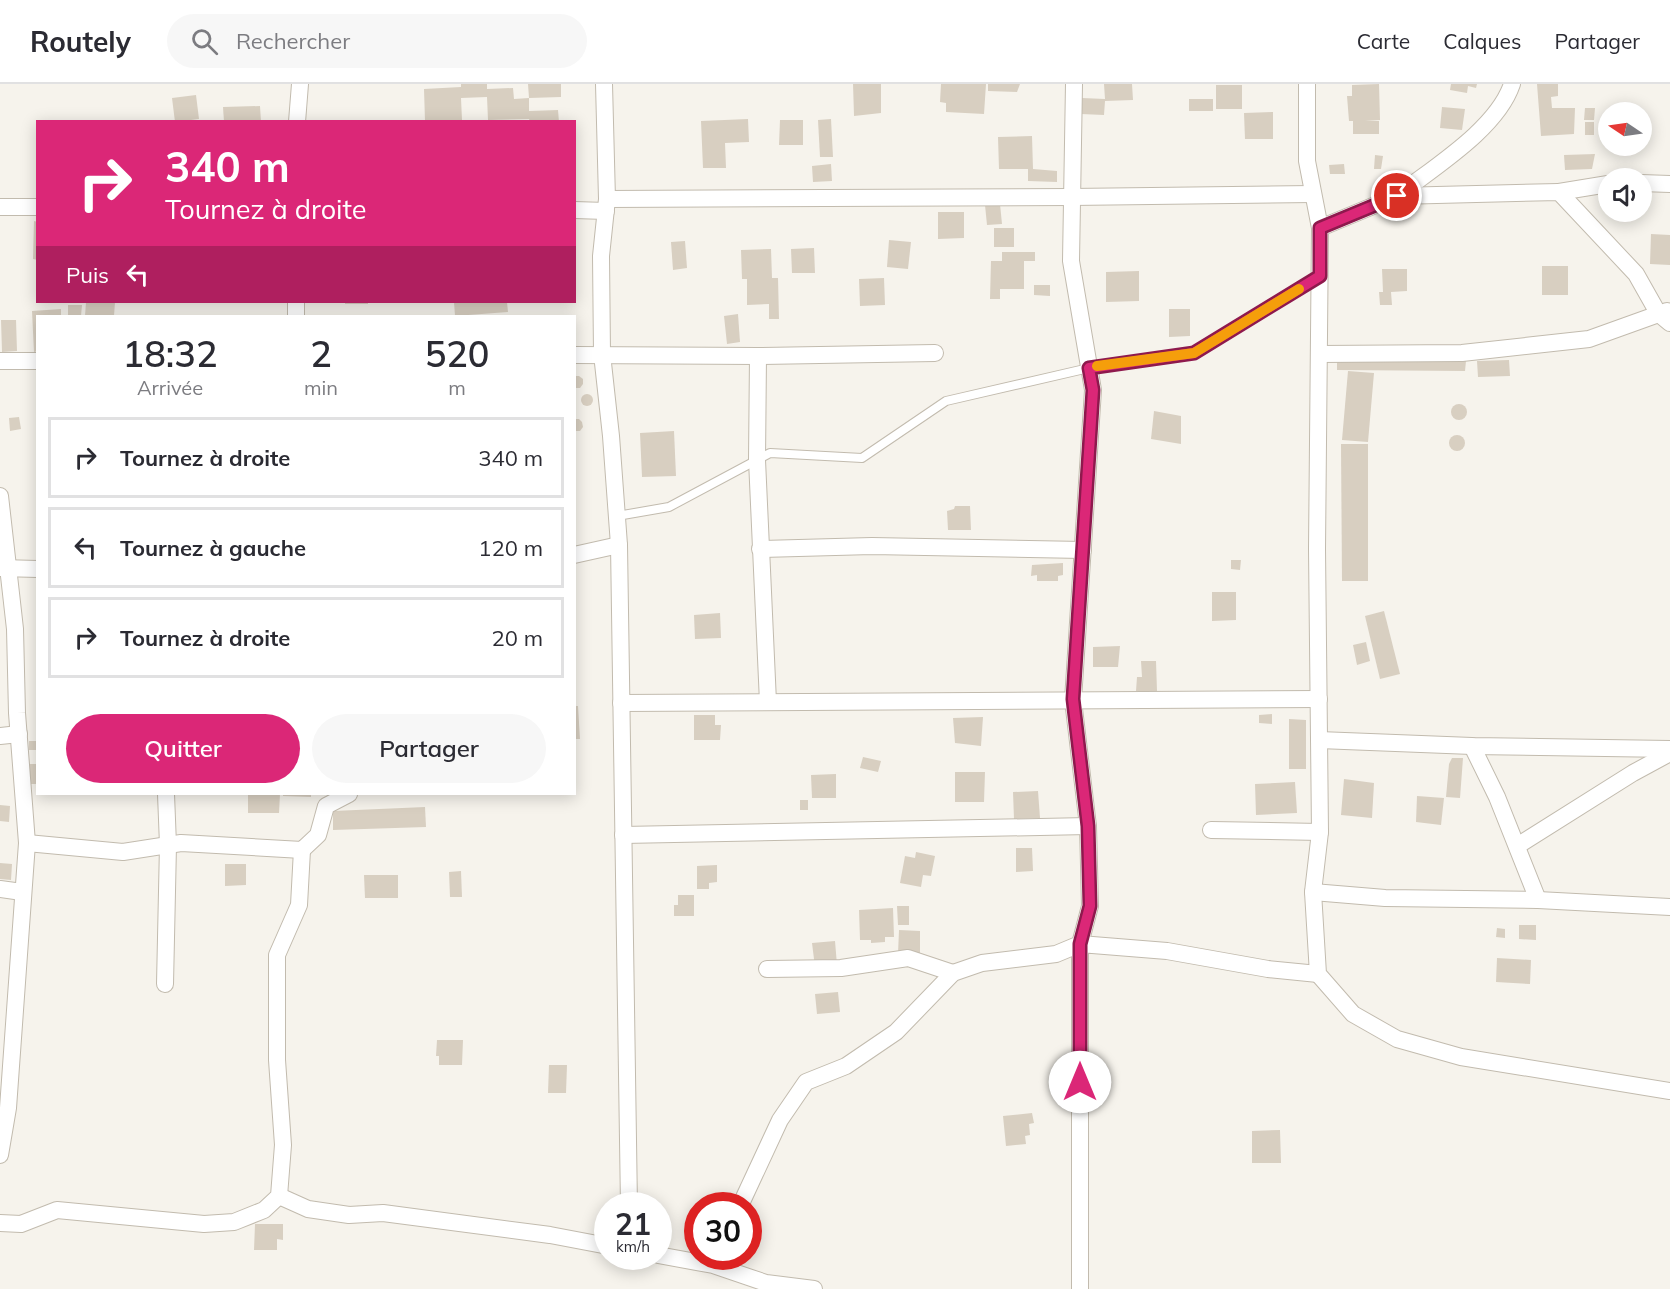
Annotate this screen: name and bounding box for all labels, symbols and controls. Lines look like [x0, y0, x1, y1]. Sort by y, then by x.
search box [167, 14, 587, 68]
text: Routely [30, 24, 131, 59]
icon: search [188, 25, 221, 58]
text: Rechercher [236, 27, 350, 55]
text: Carte [1357, 28, 1410, 54]
text: Calques [1443, 28, 1521, 54]
text: Partager [1554, 28, 1640, 54]
north arrow [1598, 102, 1652, 156]
map controls [1598, 102, 1652, 222]
text: 340 m [165, 140, 290, 193]
icon: right [66, 144, 144, 222]
button: sound [1598, 168, 1652, 222]
pin [1371, 170, 1422, 221]
icon: arrive [1380, 179, 1413, 212]
text: Tournez à droite [165, 192, 366, 226]
icon: left [121, 258, 154, 291]
text: Puis [66, 261, 109, 289]
text: 18:32 [123, 331, 217, 376]
text: 2 [310, 331, 332, 376]
text: 520 [425, 331, 489, 376]
text: Arrivée [137, 375, 203, 400]
text: min [304, 375, 338, 400]
text: m [448, 375, 466, 400]
icon: right [69, 441, 102, 474]
text: Tournez à droite [120, 444, 290, 472]
text: 340 m [478, 444, 543, 472]
icon: left [69, 531, 102, 564]
text: Tournez à gauche [120, 534, 306, 562]
text: 120 m [478, 534, 543, 562]
icon: right [69, 621, 102, 654]
text: Tournez à droite [120, 624, 290, 652]
text: 20 m [492, 624, 543, 652]
button: Quitter [66, 714, 300, 783]
button: Partager [312, 714, 546, 783]
position arrow [1048, 1050, 1112, 1114]
speed limit sign: 30 [684, 1192, 762, 1270]
text: 21 [615, 1205, 651, 1243]
text: km/h [616, 1237, 650, 1256]

